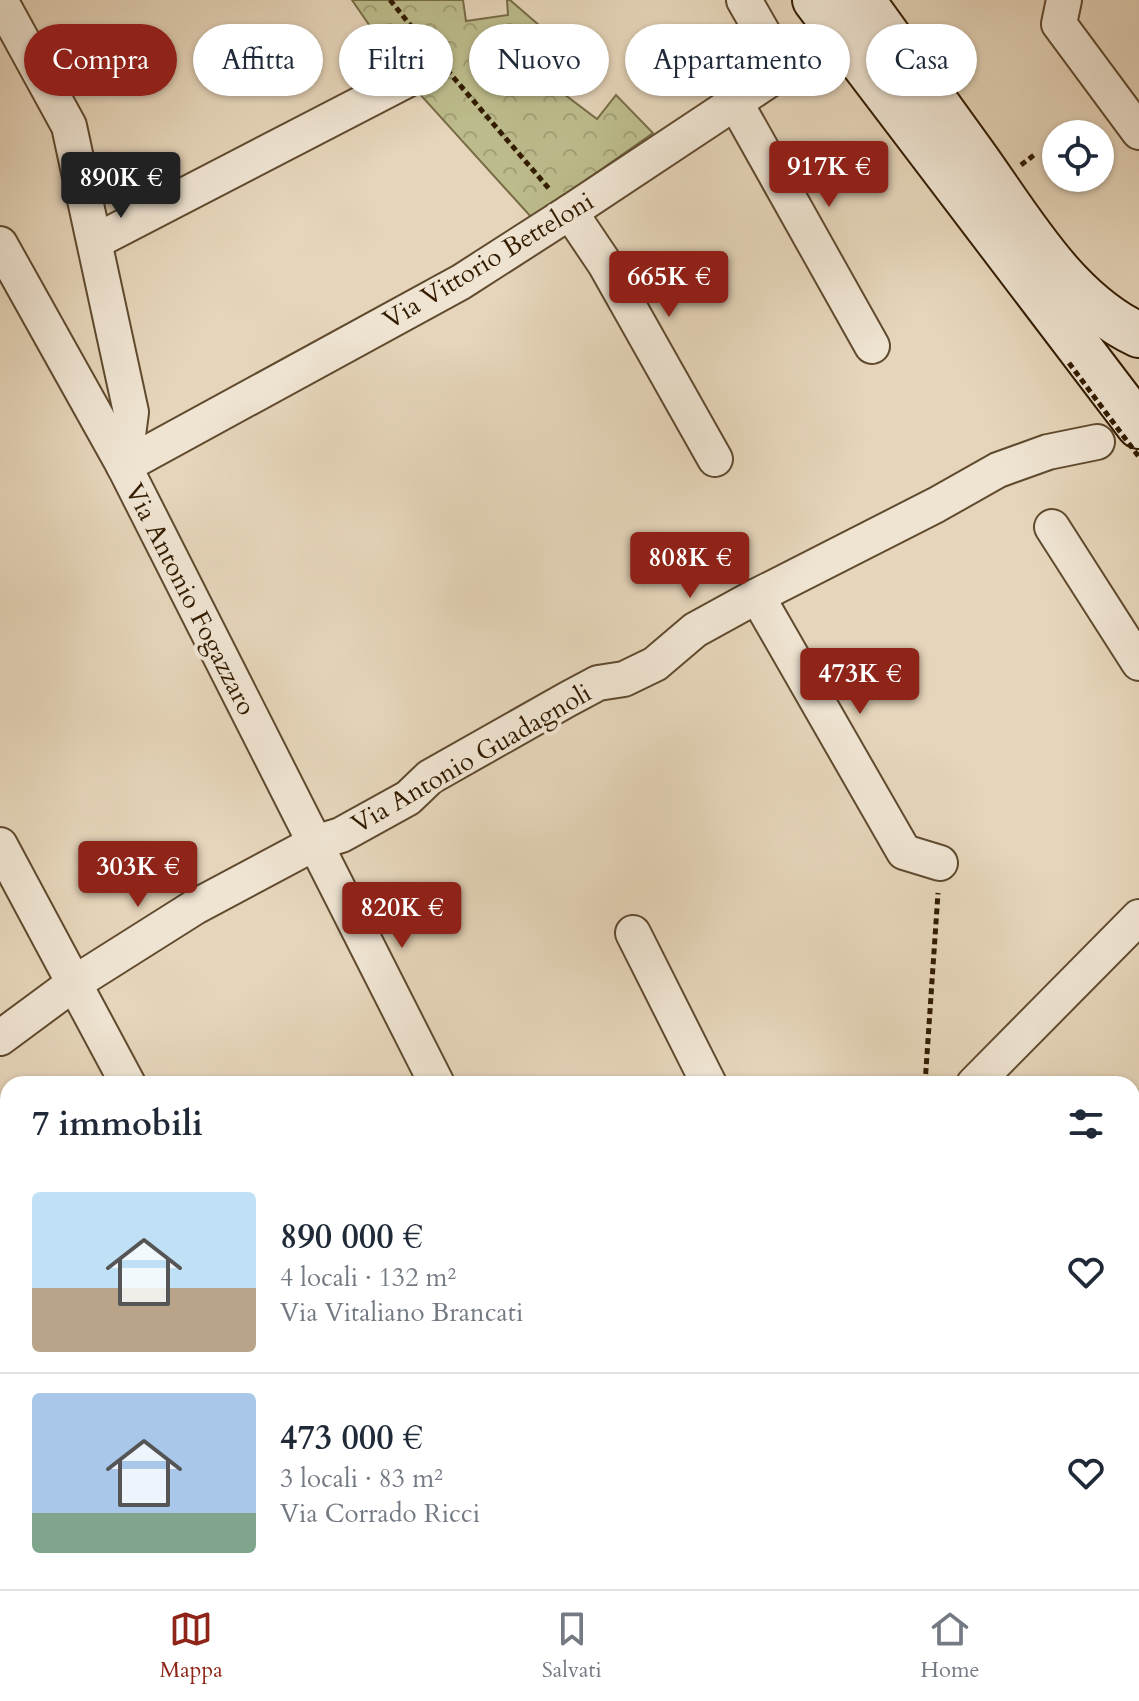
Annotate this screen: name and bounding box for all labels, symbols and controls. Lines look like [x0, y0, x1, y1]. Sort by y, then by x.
chip: Compra [24, 24, 177, 96]
chip: Affitta [193, 24, 323, 96]
chip: Filtri [339, 24, 453, 96]
chip: Nuovo [469, 24, 609, 96]
chip: Appartamento [625, 24, 850, 96]
chip: Casa [866, 24, 977, 96]
map controls [1042, 120, 1114, 192]
button: locate [1042, 120, 1114, 192]
pin: 917K € [764, 141, 894, 209]
text: 917K € [787, 149, 871, 184]
pin: 890K € [56, 152, 186, 220]
text: 890K € [79, 160, 163, 195]
street label: Via Vittorio Betteloni [376, 184, 600, 337]
pin: 665K € [604, 251, 734, 319]
text: 665K € [627, 259, 711, 294]
street label: Via Antonio Fogazzaro [117, 477, 264, 721]
pin: 808K € [625, 532, 755, 600]
text: 808K € [648, 540, 732, 575]
pin: 473K € [795, 648, 925, 716]
text: 473K € [818, 656, 902, 691]
street label: Via Antonio Guadagnoli [345, 675, 598, 842]
pin: 303K € [73, 841, 203, 909]
text: 303K € [96, 849, 180, 884]
pin: 820K € [337, 882, 467, 950]
text: 820K € [360, 890, 444, 925]
text: 7 immobili [32, 1101, 203, 1147]
icon: filters [1064, 1102, 1108, 1146]
text: 890 000 € [280, 1214, 423, 1260]
icon: home [96, 1224, 192, 1320]
icon: heart [1064, 1250, 1108, 1294]
text: 4 locali · 132 m² [280, 1260, 456, 1295]
text: Via Vitaliano Brancati [280, 1295, 523, 1330]
text: 473 000 € [280, 1415, 423, 1461]
icon: home [96, 1425, 192, 1521]
icon: heart [1064, 1451, 1108, 1495]
text: 3 locali · 83 m² [280, 1461, 443, 1496]
text: Via Corrado Ricci [280, 1496, 480, 1531]
tab: Mappa [160, 1607, 223, 1685]
tab: Salvati [542, 1607, 602, 1685]
tab: Home [921, 1607, 979, 1685]

